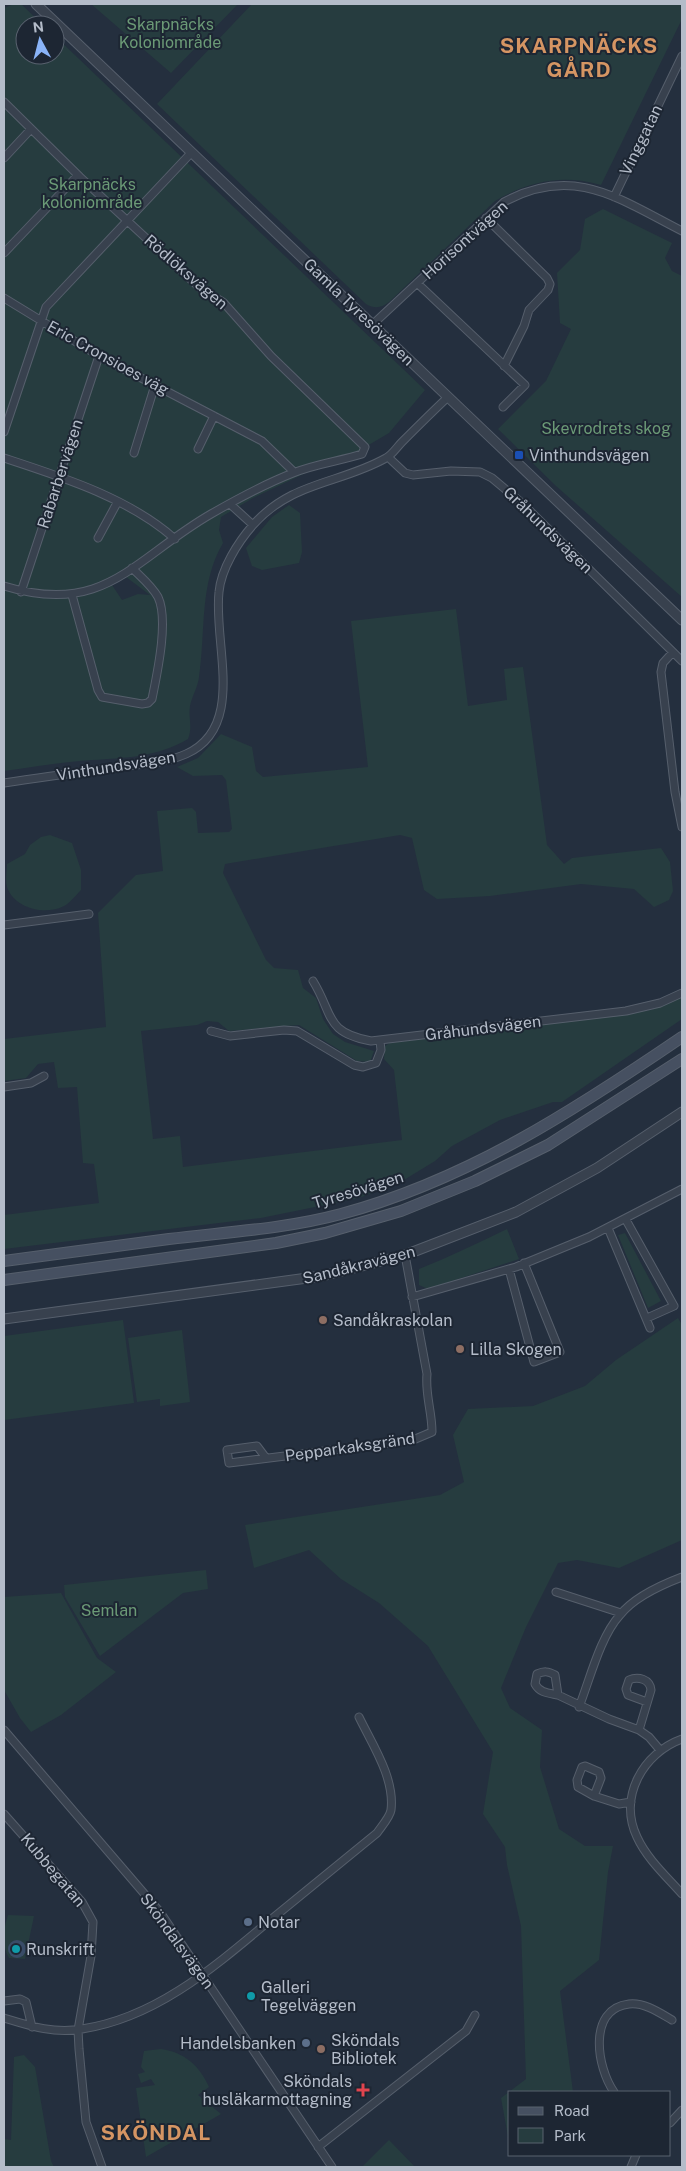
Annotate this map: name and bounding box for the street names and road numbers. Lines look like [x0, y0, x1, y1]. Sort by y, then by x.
street label: Vinggatan [616, 102, 666, 178]
street label: Horisontvägen [418, 197, 512, 283]
street label: Rödlöksvägen [140, 231, 232, 313]
street label: Gamla Tyresövägen [300, 254, 418, 370]
street label: Eric Cronsioes väg [44, 317, 172, 399]
street label: Rabarbervägen [33, 417, 87, 531]
street label: Gråhundsvägen [499, 483, 597, 577]
street label: Vinthundsvägen [55, 747, 177, 785]
street label: Gråhundsvägen [424, 1011, 542, 1045]
street label: Tyresövägen [310, 1167, 406, 1213]
street label: Sandåkravägen [301, 1242, 417, 1288]
street label: Pepparkaksgränd [284, 1428, 416, 1466]
street label: Kubbegatan [17, 1829, 89, 1911]
street label: Sköndalsvägen [136, 1890, 218, 1992]

